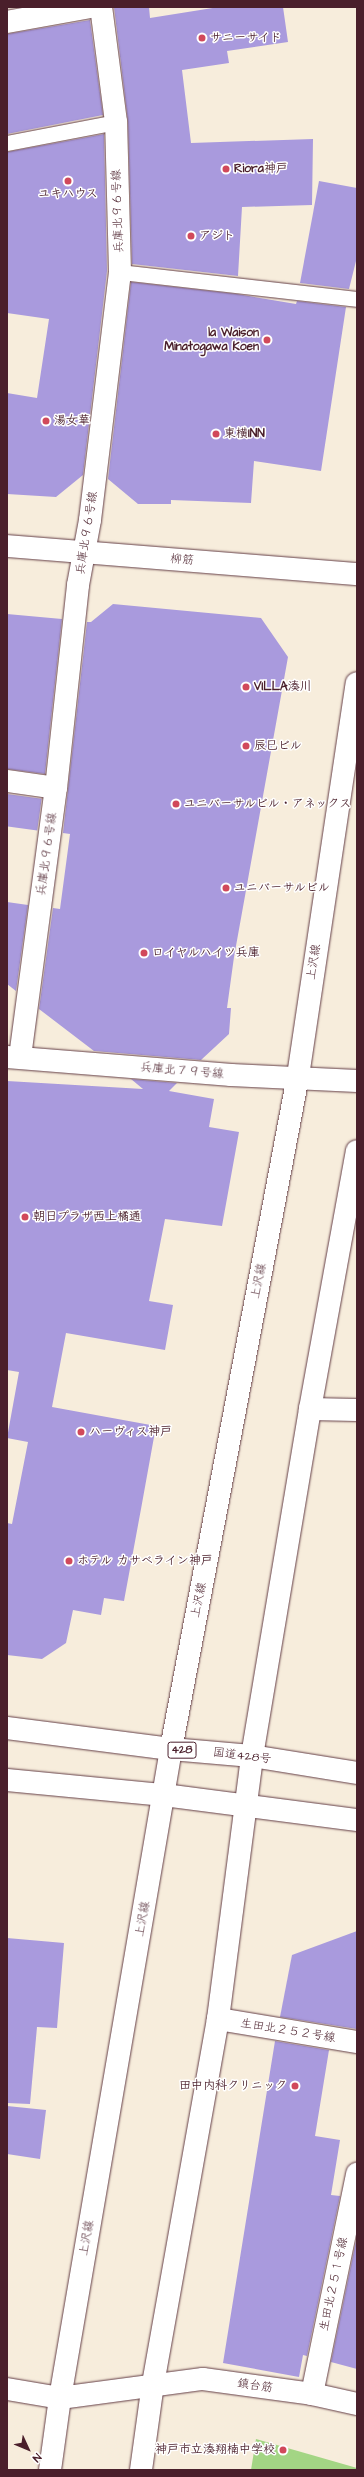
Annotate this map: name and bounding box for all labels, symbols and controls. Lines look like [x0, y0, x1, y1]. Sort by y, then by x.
place label: サニーサイド [210, 31, 282, 45]
marker: サニーサイド [197, 33, 207, 43]
place label: Riora神戸 [234, 162, 288, 176]
marker: Riora神戸 [221, 164, 231, 174]
street label: 兵庫北９６号線 [109, 169, 127, 253]
marker: ユキハウス [63, 176, 73, 186]
place label: ユキハウス [38, 187, 98, 201]
place label: アジト [199, 229, 235, 243]
marker: アジト [186, 231, 196, 241]
place label: la Waison Minatogawa Koen [164, 326, 259, 354]
marker: la Waison Minatogawa Koen [262, 335, 272, 345]
place label: 湯女華 [54, 414, 90, 428]
marker: 湯女華 [41, 416, 51, 426]
place label: 東横INN [224, 427, 265, 441]
marker: 東横INN [211, 429, 221, 439]
street label: 兵庫北９６号線 [73, 490, 101, 576]
street label: 柳筋 [169, 552, 195, 568]
place label: VILLA湊川 [254, 680, 312, 694]
marker: VILLA湊川 [241, 682, 251, 692]
place label: 辰巳ビル [254, 739, 302, 753]
marker: 辰巳ビル [241, 741, 251, 751]
place label: ユニバーサルビル・アネックス [184, 797, 352, 811]
marker: ユニバーサルビル・アネックス [171, 799, 181, 809]
street label: 兵庫北９６号線 [34, 811, 60, 897]
place label: ユニバーサルビル [234, 881, 330, 895]
marker: ユニバーサルビル [221, 883, 231, 893]
street label: 上沢線 [304, 943, 324, 981]
place label: ロイヤルハイツ兵庫 [152, 946, 260, 960]
marker: ロイヤルハイツ兵庫 [139, 948, 149, 958]
street label: 兵庫北７９号線 [140, 1060, 224, 1082]
place label: 朝日プラザ西上橘通 [33, 1210, 141, 1224]
marker: 朝日プラザ西上橘通 [20, 1212, 30, 1222]
street label: 上沢線 [248, 1262, 270, 1300]
place label: ハーヴィス神戸 [89, 1425, 173, 1439]
marker: ハーヴィス神戸 [76, 1427, 86, 1437]
place label: ホテル カサベライン神戸 [77, 1554, 214, 1568]
marker: ホテル カサベライン神戸 [64, 1556, 74, 1566]
street label: 上沢線 [188, 1581, 210, 1619]
road number: 428 [167, 1741, 197, 1759]
street label: 国道428号 [212, 1745, 272, 1767]
street label: 上沢線 [133, 1900, 153, 1938]
street label: 生田北２５２号線 [239, 2016, 337, 2046]
place label: 田中内科クリニック [179, 2079, 287, 2093]
marker: 田中内科クリニック [290, 2081, 300, 2091]
street label: 上沢線 [77, 2219, 97, 2257]
street label: 生田北２５１号線 [317, 2236, 351, 2332]
street label: 鎮台筋 [236, 2376, 274, 2396]
north arrow [8, 2429, 48, 2469]
place label: 神戸市立湊翔楠中学校 [155, 2443, 275, 2457]
marker: 神戸市立湊翔楠中学校 [278, 2445, 288, 2455]
text: N [29, 2450, 45, 2465]

